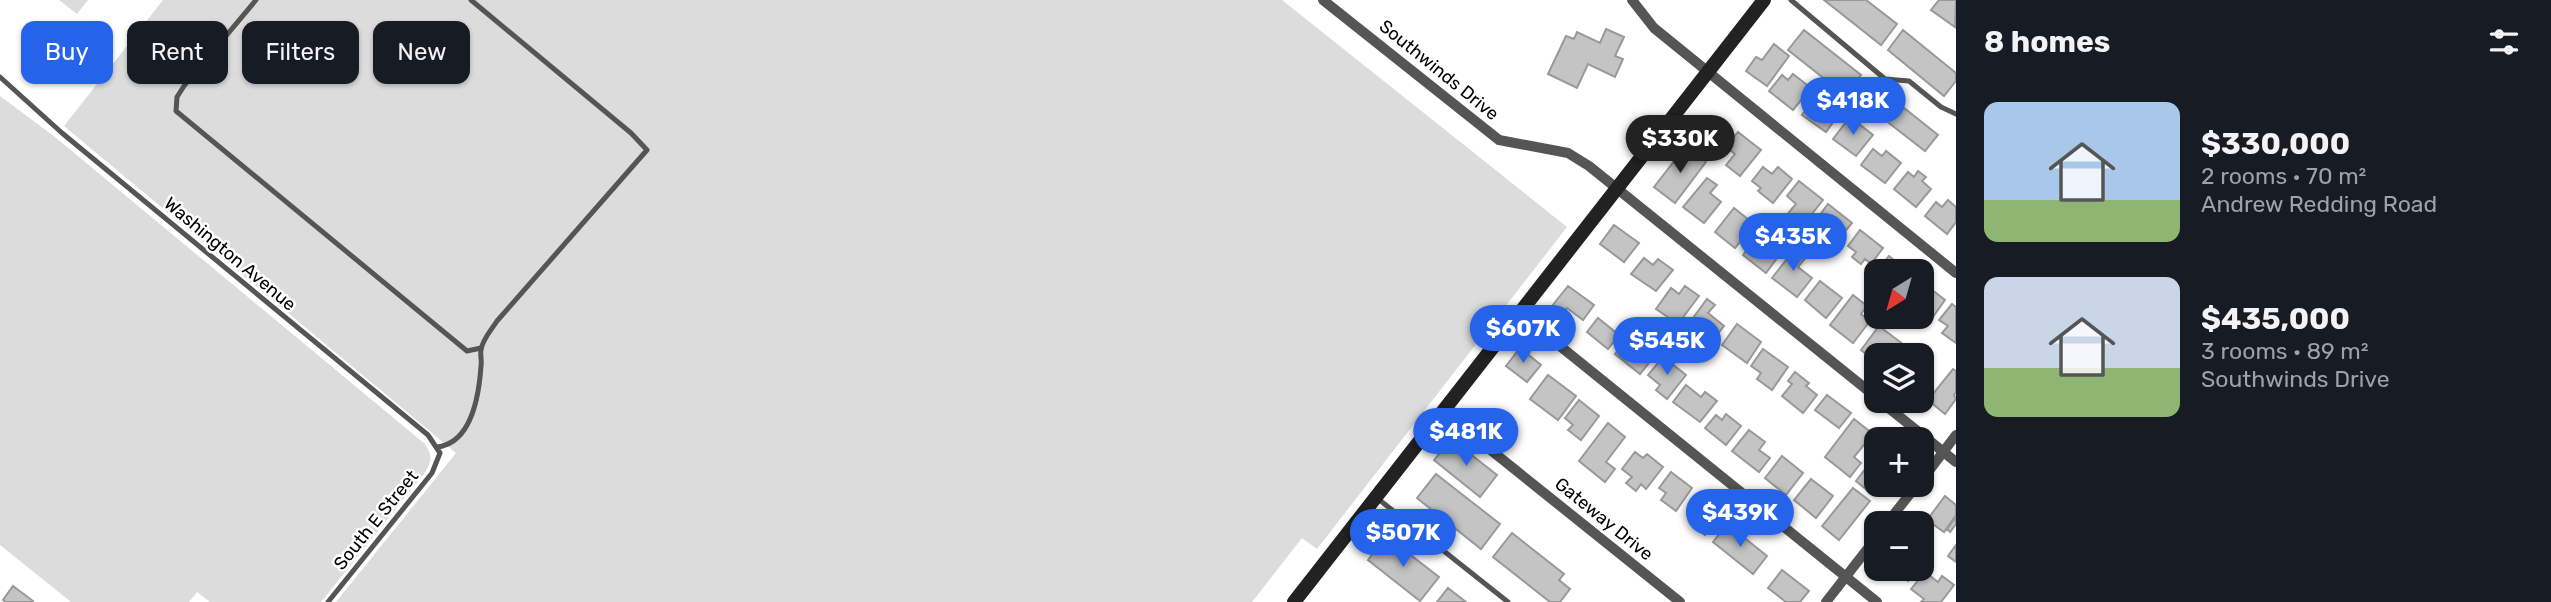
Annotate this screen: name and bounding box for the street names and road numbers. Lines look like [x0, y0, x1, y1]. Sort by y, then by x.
street label: Southwinds Drive [1375, 15, 1503, 125]
street label: Washington Avenue [160, 192, 300, 316]
street label: South E Street [329, 466, 423, 574]
street label: Gateway Drive [1550, 473, 1658, 565]

